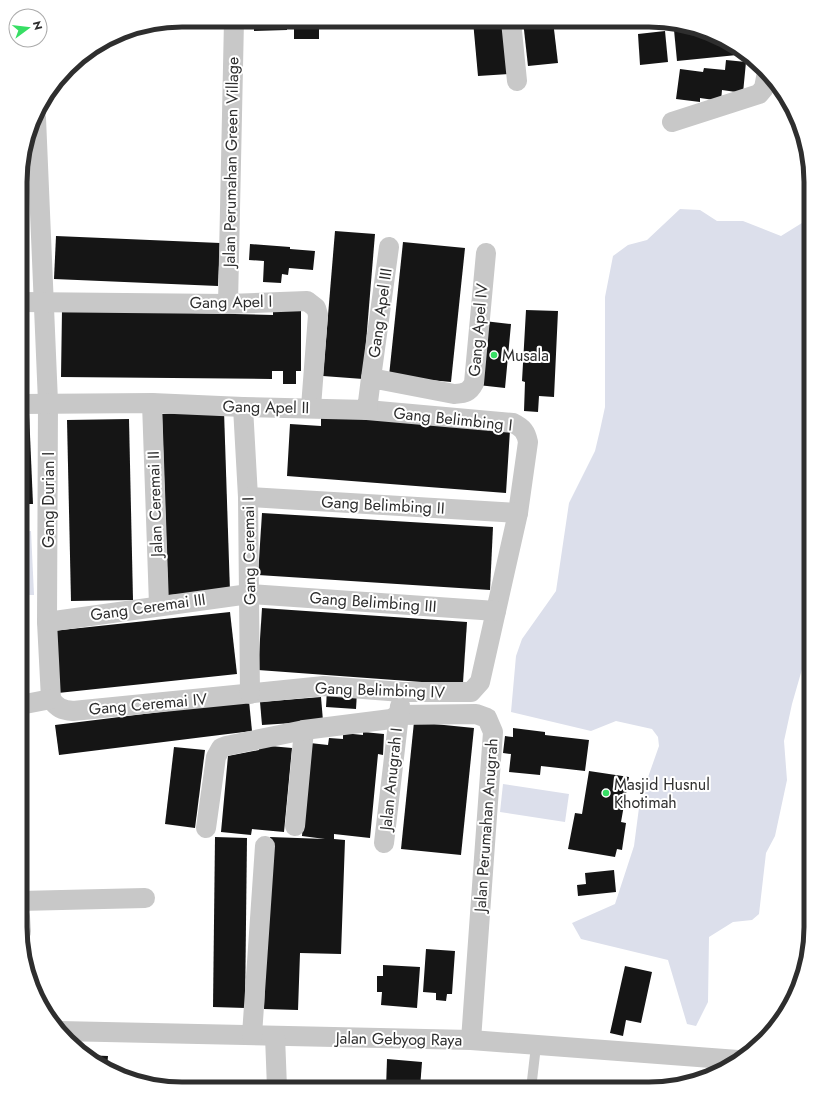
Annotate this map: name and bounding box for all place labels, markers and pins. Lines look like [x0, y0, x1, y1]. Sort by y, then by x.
place label: Musala [502, 344, 549, 367]
marker: Musala [489, 350, 499, 360]
place label: Masjid Husnul Khotimah [614, 773, 710, 814]
marker: Masjid Husnul Khotimah [601, 788, 611, 798]

